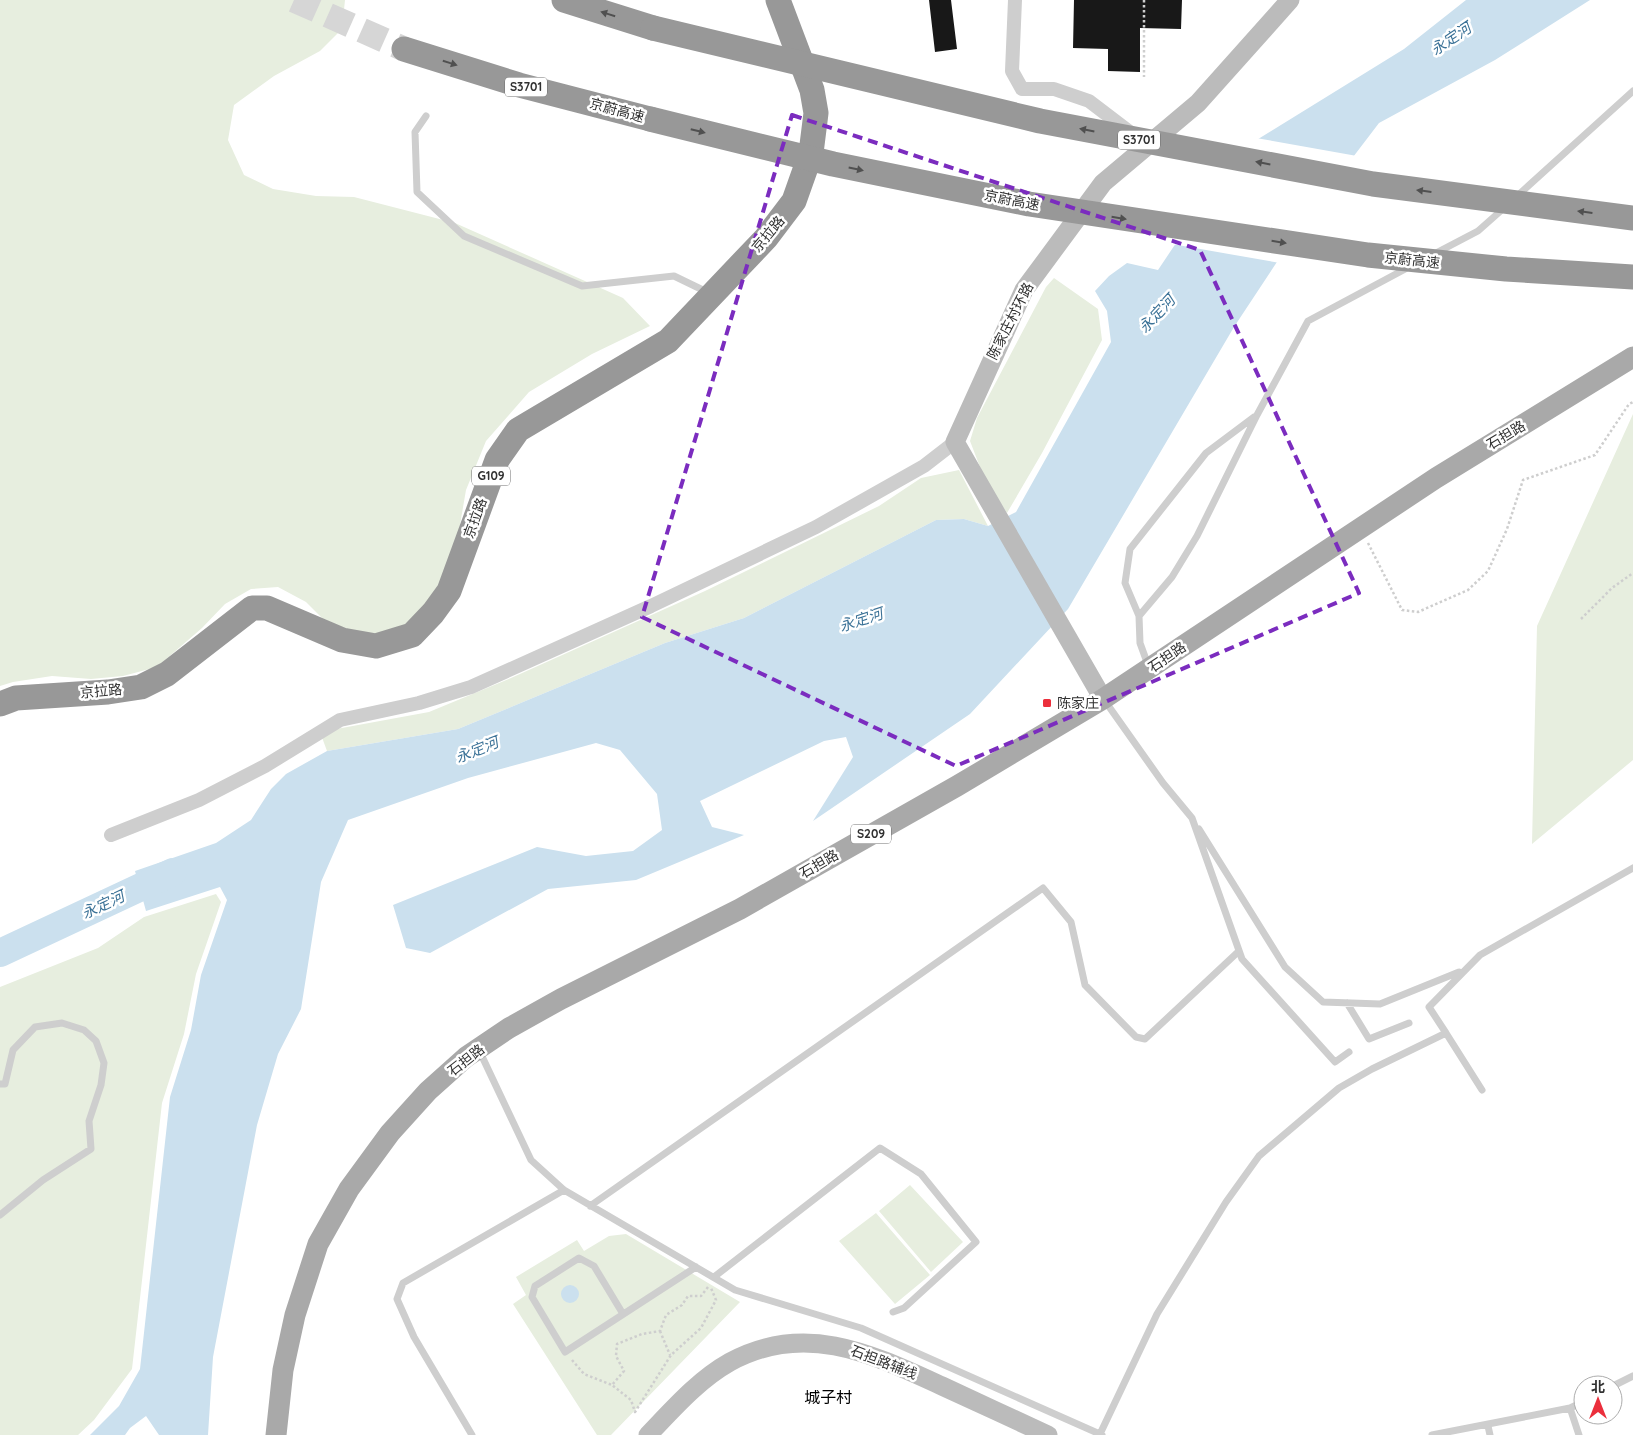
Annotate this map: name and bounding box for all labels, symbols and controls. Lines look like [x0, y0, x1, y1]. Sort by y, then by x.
one-way arrow [600, 10, 615, 18]
water label: 永定河 [1427, 16, 1477, 59]
one-way arrow [443, 60, 458, 68]
road number: S3701 [505, 77, 547, 96]
street label: 京蔚高速 [588, 94, 646, 126]
one-way arrow [1079, 126, 1094, 134]
one-way arrow [690, 127, 705, 135]
road number: S3701 [1118, 130, 1160, 150]
one-way arrow [1255, 159, 1271, 167]
one-way arrow [848, 165, 864, 173]
street label: 京蔚高速 [983, 186, 1041, 214]
one-way arrow [1415, 187, 1431, 195]
one-way arrow [1576, 208, 1592, 216]
street label: 京拉路 [748, 212, 788, 256]
one-way arrow [1111, 214, 1127, 222]
one-way arrow [1272, 238, 1288, 246]
street label: 京蔚高速 [1383, 248, 1441, 272]
street label: 陈家庄村环路 [983, 279, 1037, 363]
water label: 永定河 [1134, 289, 1181, 337]
street label: 石担路 [1483, 416, 1529, 454]
road number: G109 [472, 466, 510, 486]
street label: 京拉路 [459, 495, 491, 541]
water label: 永定河 [837, 603, 888, 636]
street label: 石担路 [1145, 638, 1189, 676]
street label: 京拉路 [79, 680, 123, 702]
place label: 陈家庄 [1057, 694, 1099, 712]
marker: 陈家庄 [1041, 697, 1053, 709]
water label: 永定河 [452, 731, 504, 767]
road number: S209 [851, 824, 891, 844]
street label: 石担路 [796, 846, 842, 882]
water label: 永定河 [78, 885, 130, 923]
street label: 石担路 [444, 1040, 488, 1080]
street label: 石担路辅线 [848, 1341, 920, 1383]
north arrow [1573, 1375, 1623, 1425]
text: 北 [1591, 1378, 1605, 1396]
district label: 城子村 [804, 1387, 852, 1407]

